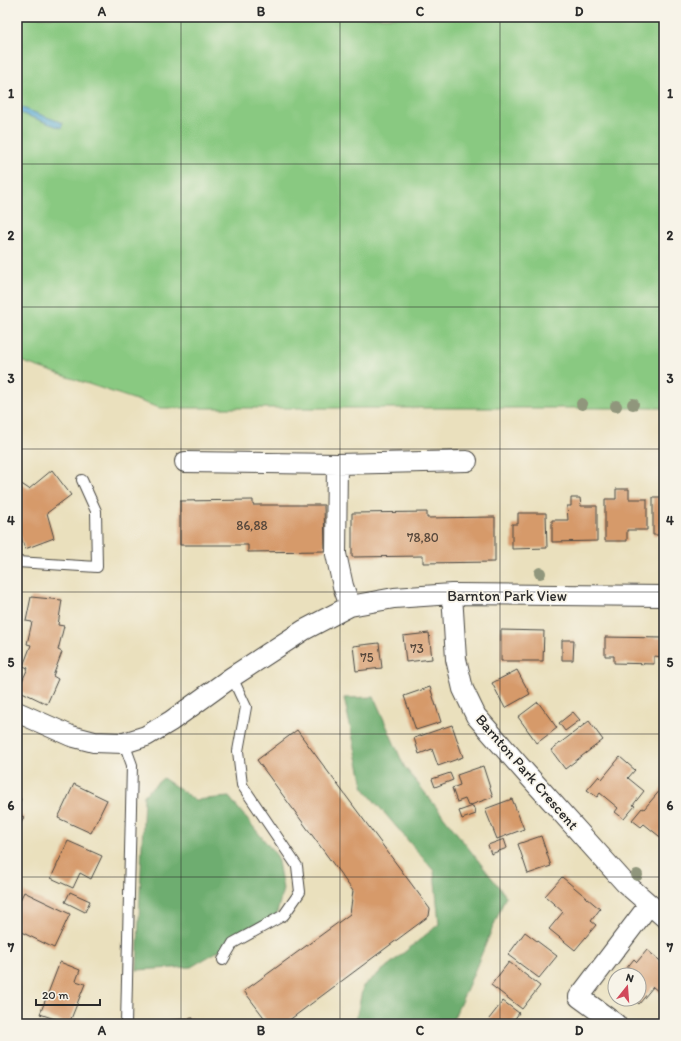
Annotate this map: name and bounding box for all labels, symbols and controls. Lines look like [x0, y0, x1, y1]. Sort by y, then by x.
text: A [97, 4, 107, 19]
text: B [257, 4, 266, 19]
text: C [416, 4, 425, 19]
text: D [575, 4, 584, 19]
text: 1 [8, 86, 14, 101]
text: 1 [667, 86, 673, 101]
text: 2 [8, 228, 15, 243]
text: 2 [667, 228, 674, 243]
text: 3 [7, 371, 15, 386]
text: 3 [666, 371, 674, 386]
text: 4 [7, 513, 15, 528]
text: 4 [666, 513, 674, 528]
house number: 86,88 [236, 518, 268, 533]
house number: 78,80 [407, 530, 439, 545]
street label: Barnton Park View [447, 587, 567, 605]
house number: 73 [410, 641, 424, 656]
house number: 75 [360, 650, 374, 665]
text: 5 [8, 655, 15, 670]
text: 5 [667, 655, 674, 670]
street label: Barnton Park Crescent [472, 710, 582, 834]
text: 6 [8, 798, 15, 813]
text: 6 [667, 798, 674, 813]
text: 7 [7, 940, 15, 955]
text: 7 [666, 940, 674, 955]
north arrow [607, 967, 647, 1007]
text: N [624, 971, 635, 985]
scale bar [36, 981, 100, 1007]
text: 20 m [42, 988, 69, 1002]
text: A [97, 1023, 107, 1038]
text: B [257, 1023, 266, 1038]
text: C [416, 1023, 425, 1038]
text: D [575, 1023, 584, 1038]

